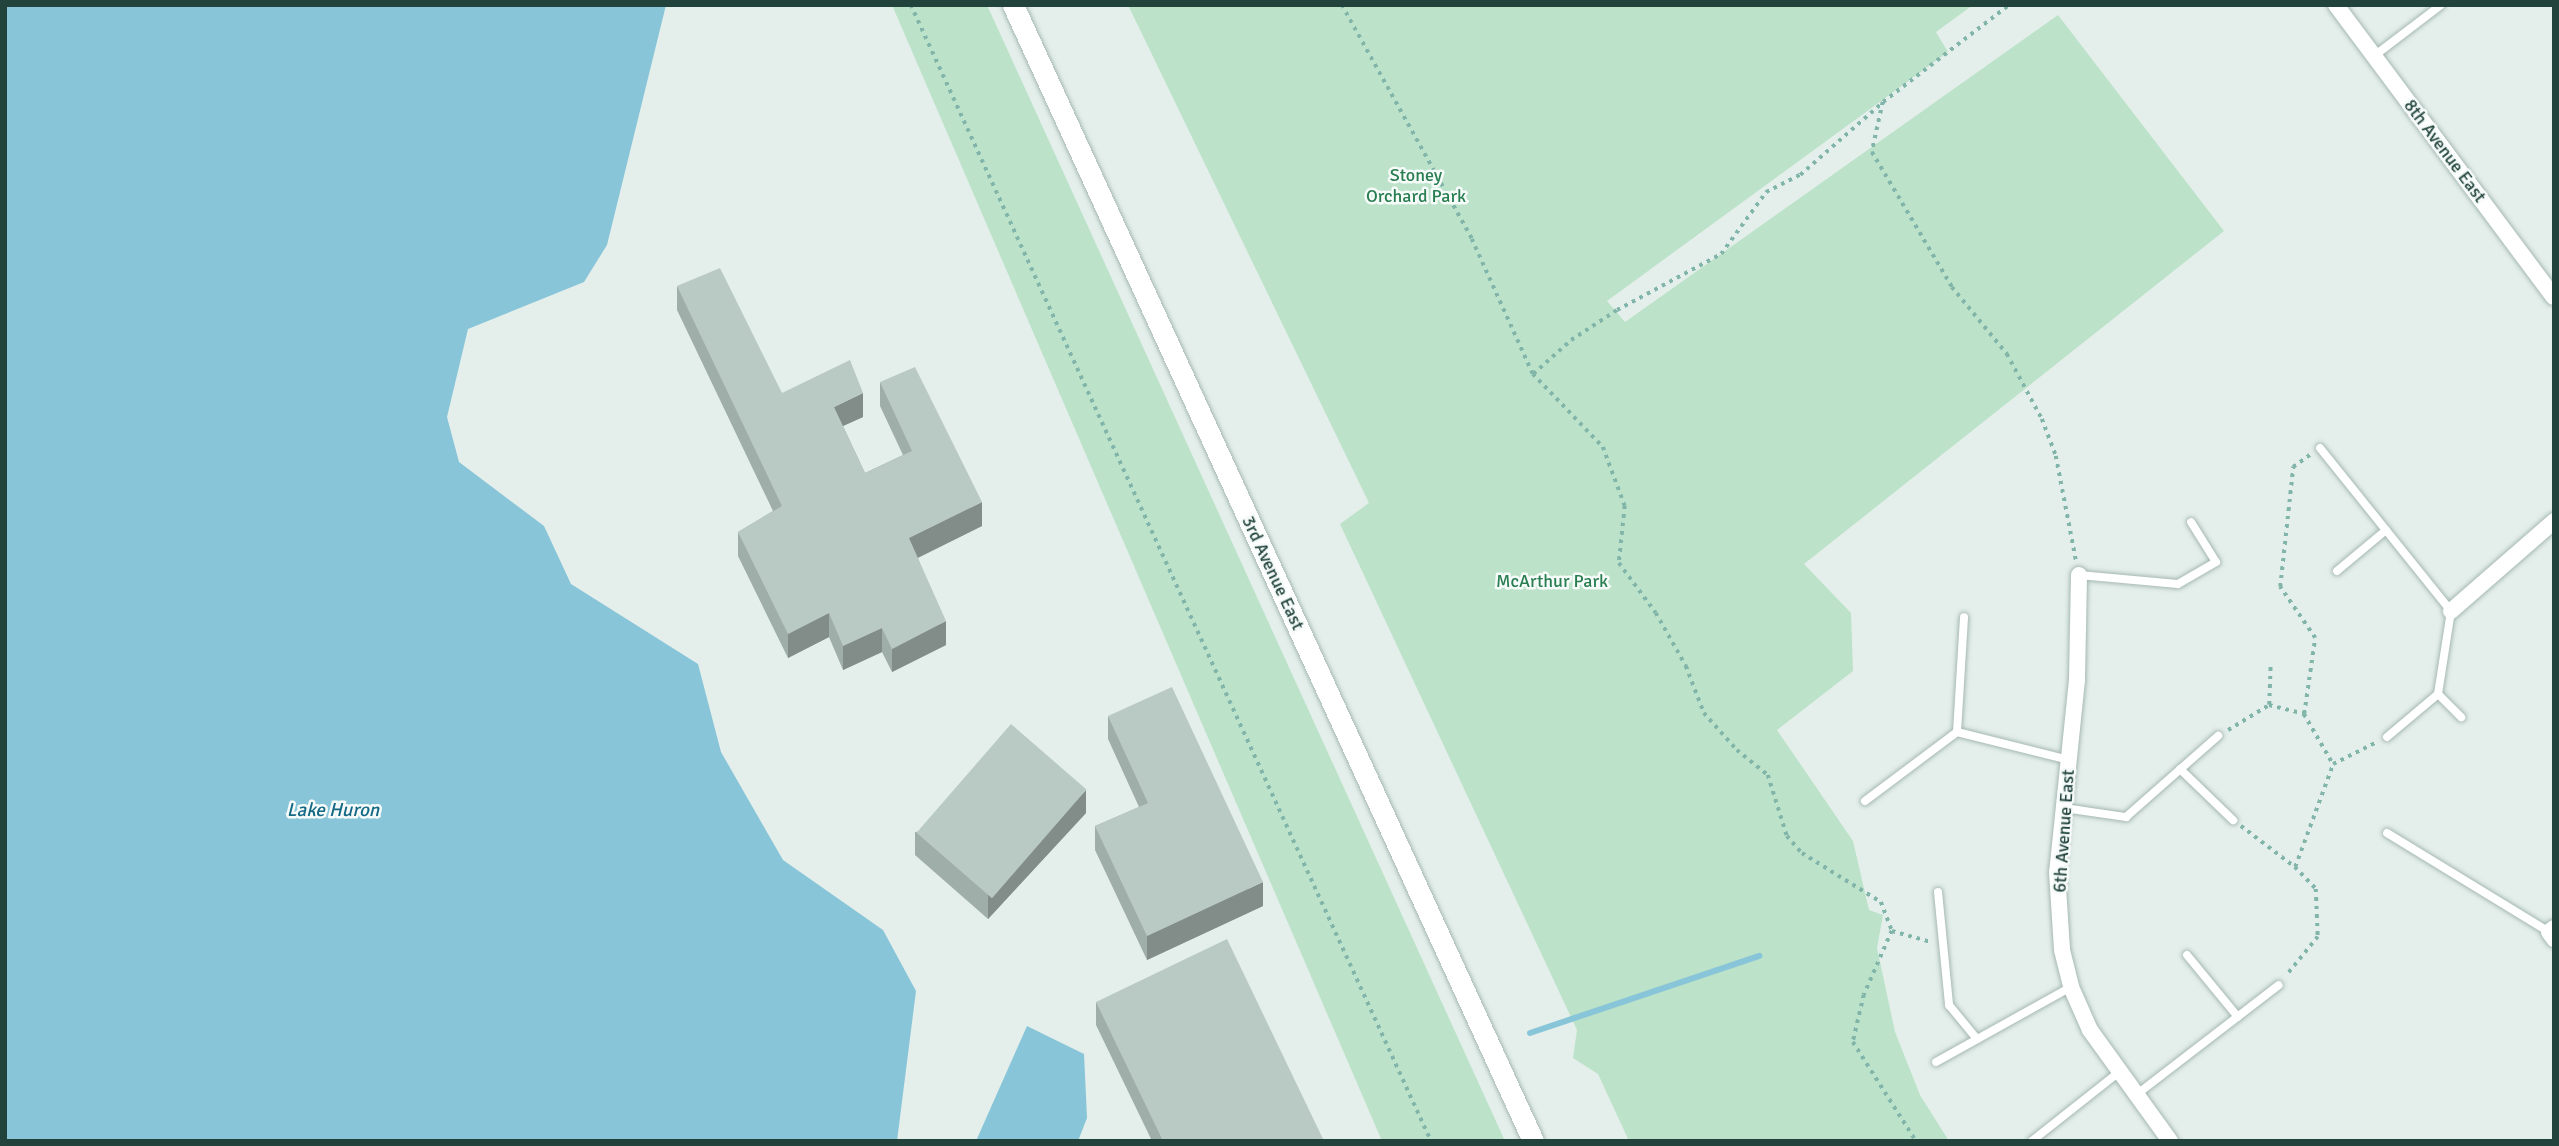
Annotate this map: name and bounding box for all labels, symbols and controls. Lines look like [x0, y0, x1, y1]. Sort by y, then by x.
street label: 8th Avenue East [2399, 95, 2491, 207]
park label: Stoney Orchard Park [1366, 165, 1466, 208]
street label: 3rd Avenue East [1237, 513, 1309, 633]
park label: McArthur Park [1496, 570, 1608, 592]
street label: 6th Avenue East [2049, 769, 2079, 893]
water label: Lake Huron [287, 800, 379, 822]

